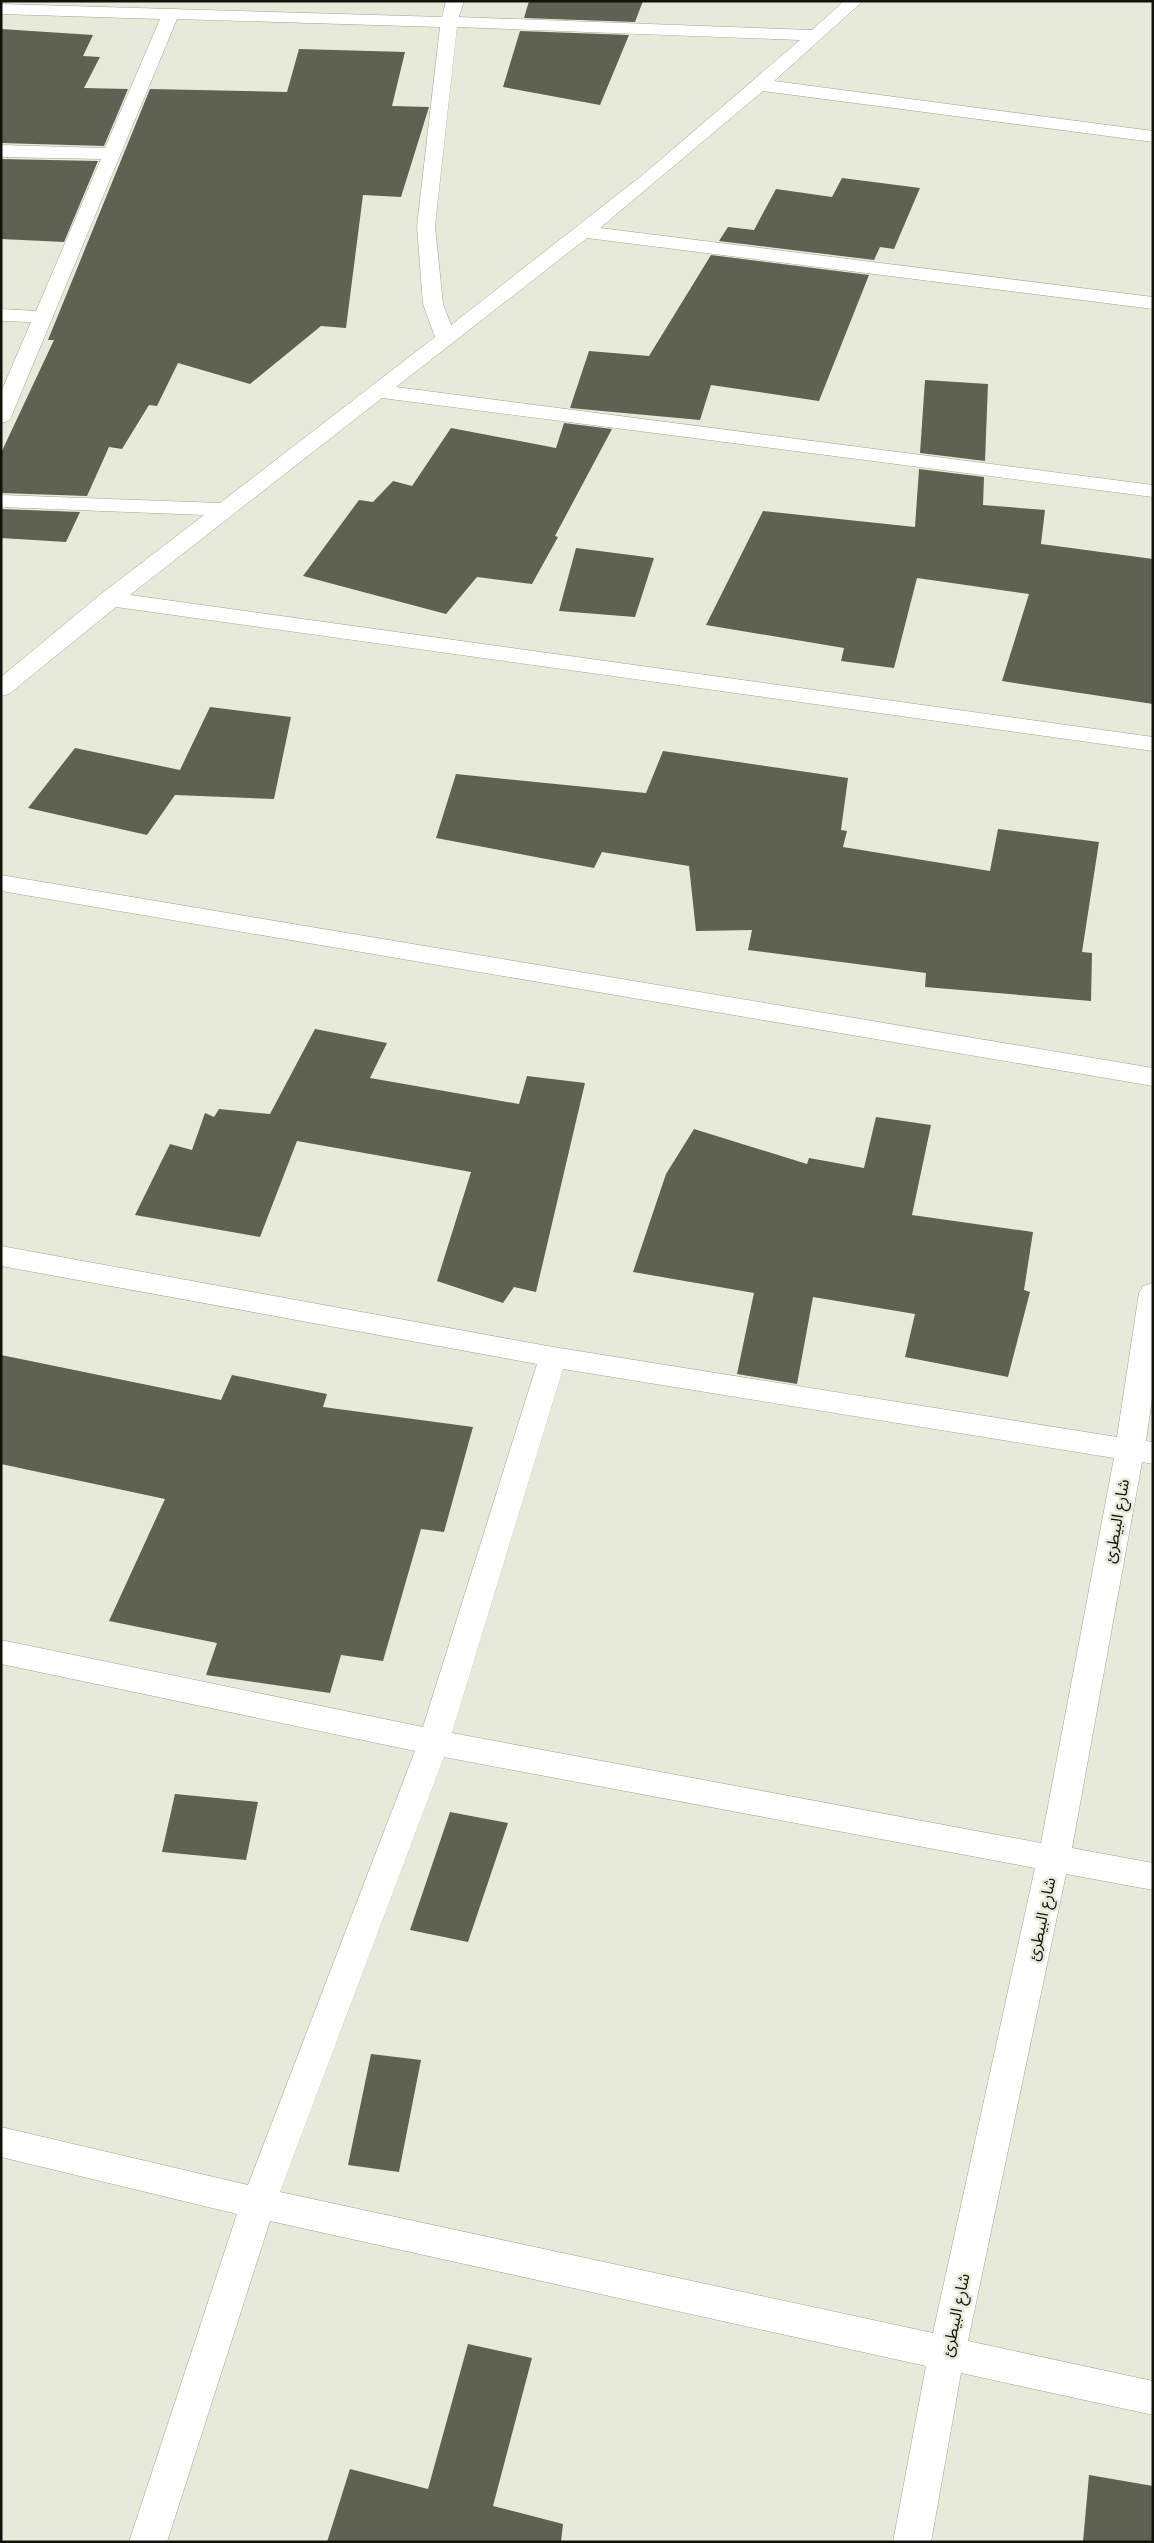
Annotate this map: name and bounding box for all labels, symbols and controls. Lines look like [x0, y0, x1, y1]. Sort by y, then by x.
street label: شارع البيطرئ [1099, 1477, 1136, 1565]
street label: شارع البيطرئ [1022, 1875, 1063, 1963]
street label: شارع البيطرئ [936, 2271, 977, 2359]

